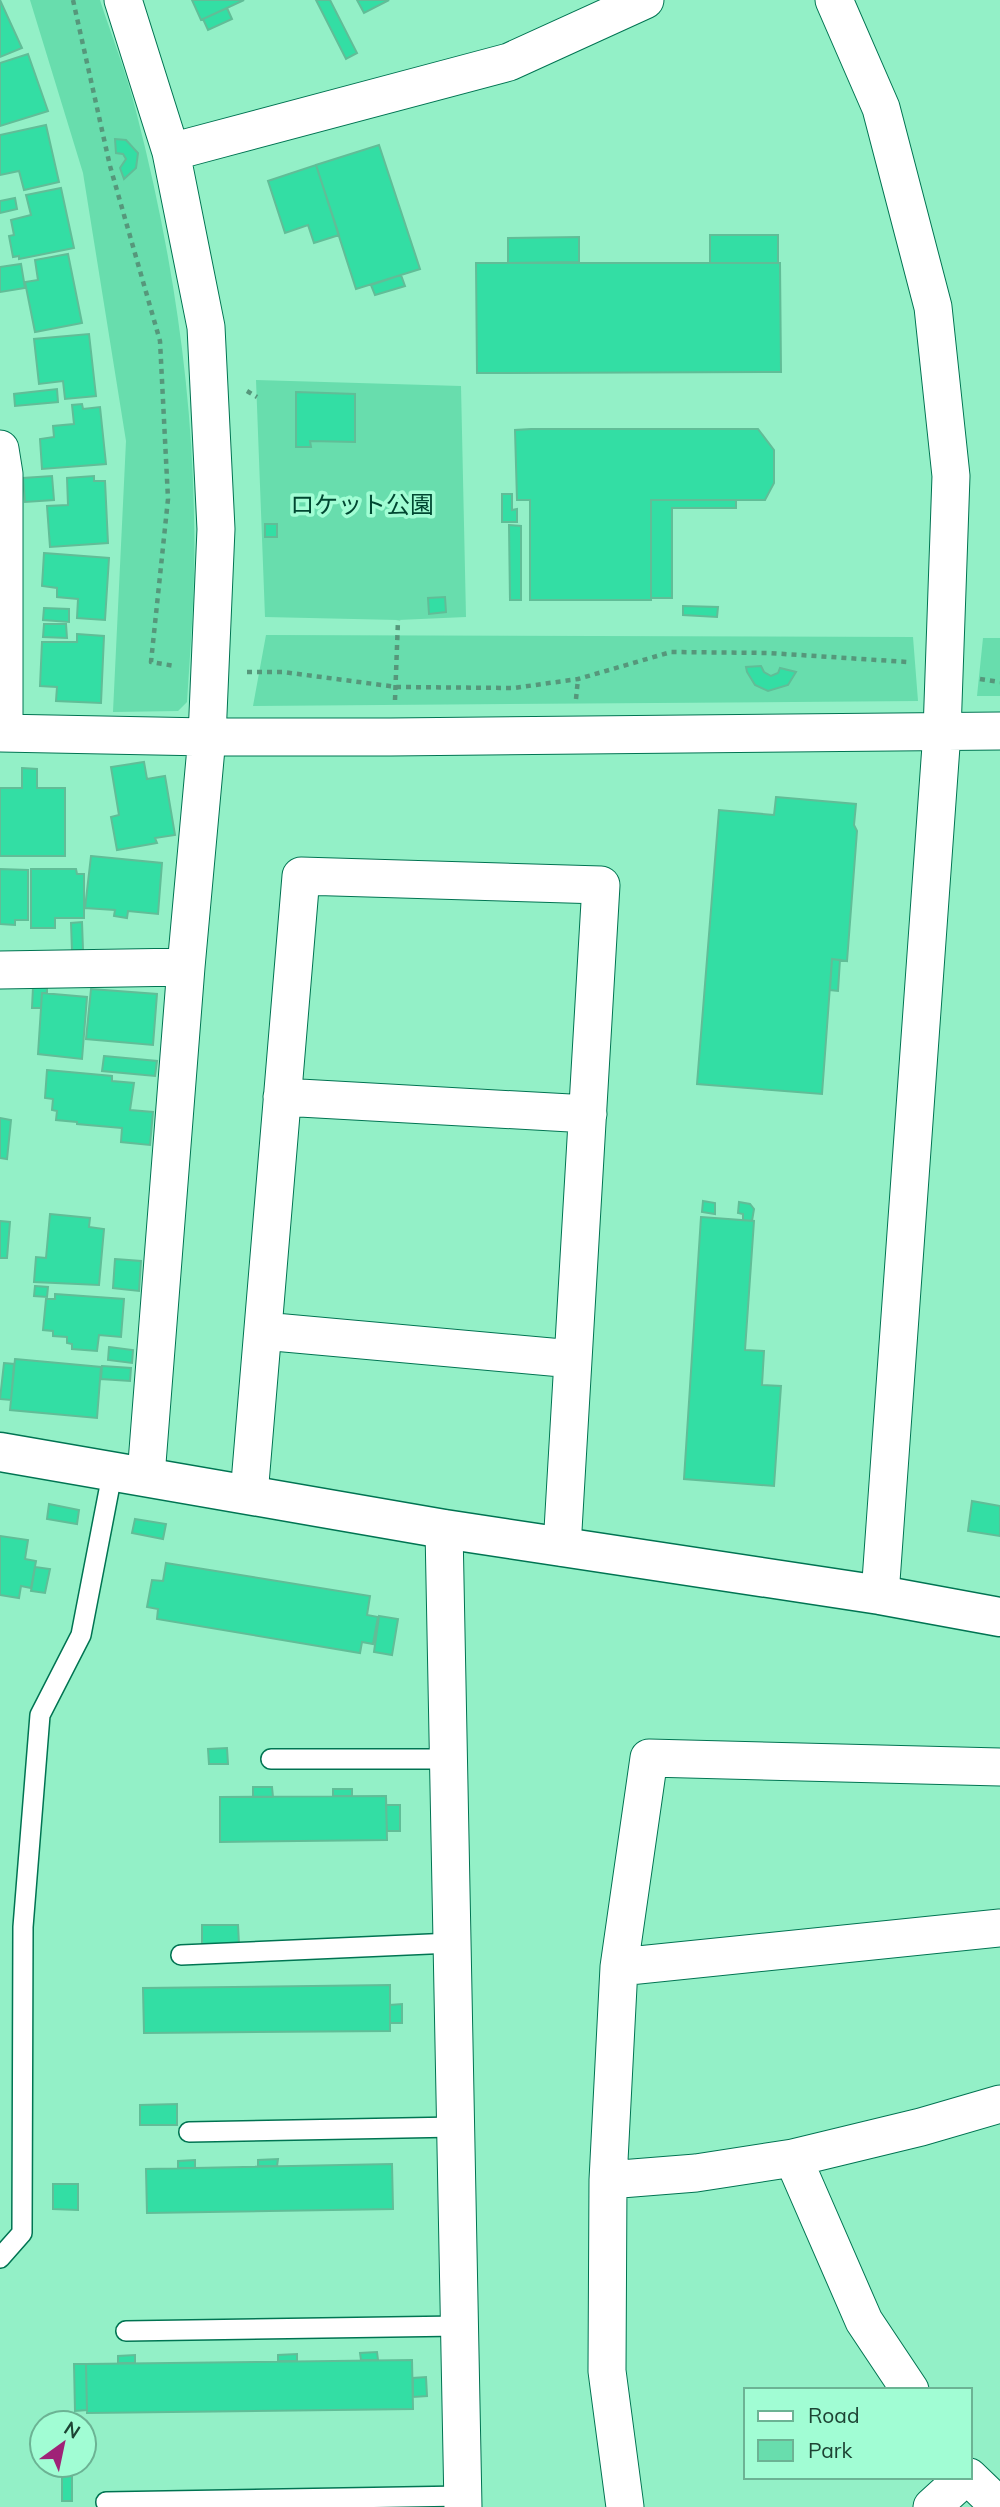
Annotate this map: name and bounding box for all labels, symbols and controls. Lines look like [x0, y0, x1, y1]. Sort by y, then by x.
park label: ロケット公園 [290, 489, 434, 519]
legend [744, 2388, 972, 2479]
text: Road [808, 2402, 859, 2428]
north arrow [28, 2409, 98, 2479]
text: N [60, 2416, 85, 2444]
text: Park [808, 2437, 852, 2463]

